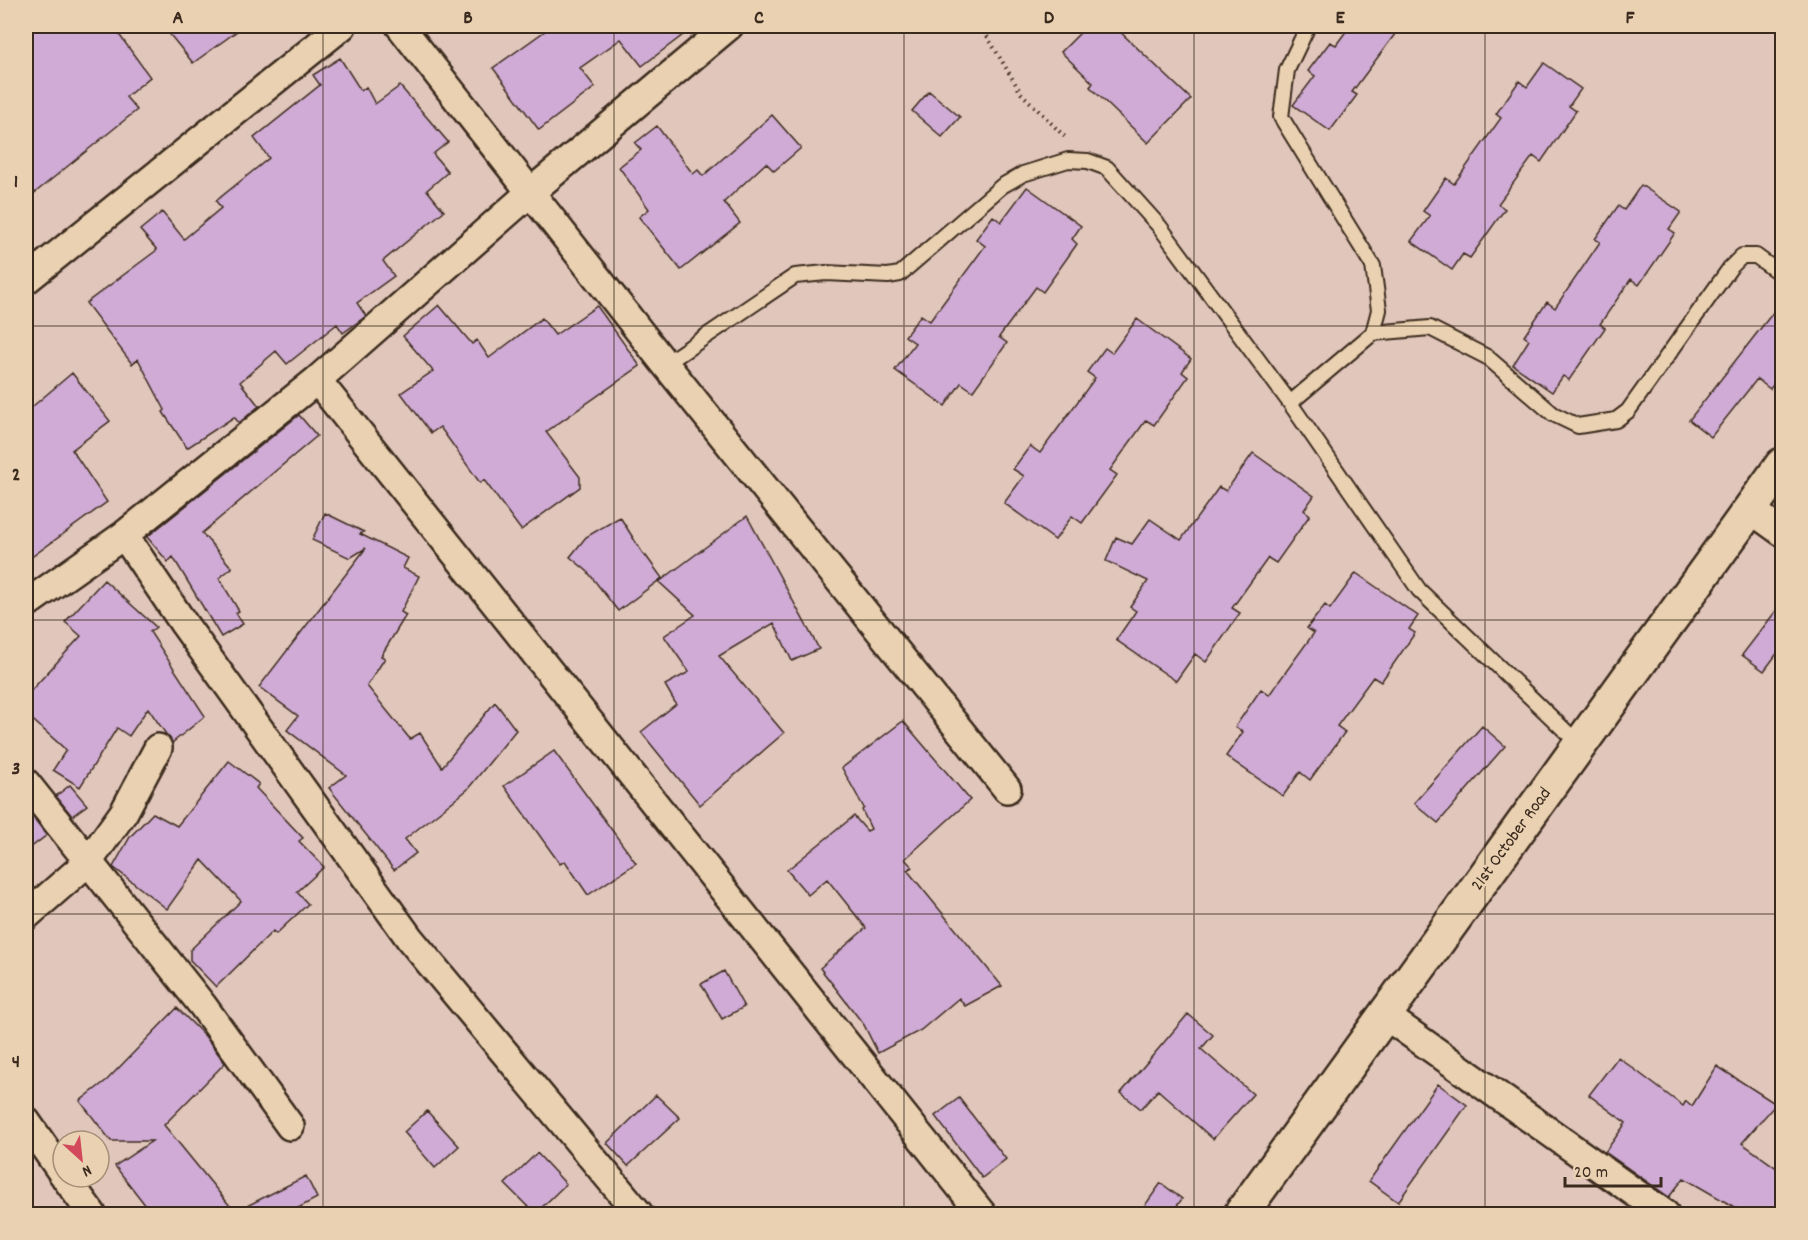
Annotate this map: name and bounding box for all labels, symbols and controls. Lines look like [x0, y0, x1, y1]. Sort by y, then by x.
text: A [173, 5, 184, 33]
text: B [463, 5, 473, 33]
text: C [754, 5, 764, 33]
text: D [1044, 5, 1055, 33]
text: E [1335, 5, 1345, 33]
text: F [1626, 5, 1636, 33]
text: 1 [14, 169, 18, 197]
text: 2 [12, 462, 20, 490]
text: 3 [12, 756, 20, 784]
street label: 21st October Road [1466, 783, 1558, 897]
text: 4 [12, 1049, 20, 1077]
north arrow [51, 1129, 111, 1189]
scale bar [1565, 1150, 1661, 1188]
text: N [78, 1158, 95, 1182]
text: 20 m [1574, 1161, 1608, 1186]

